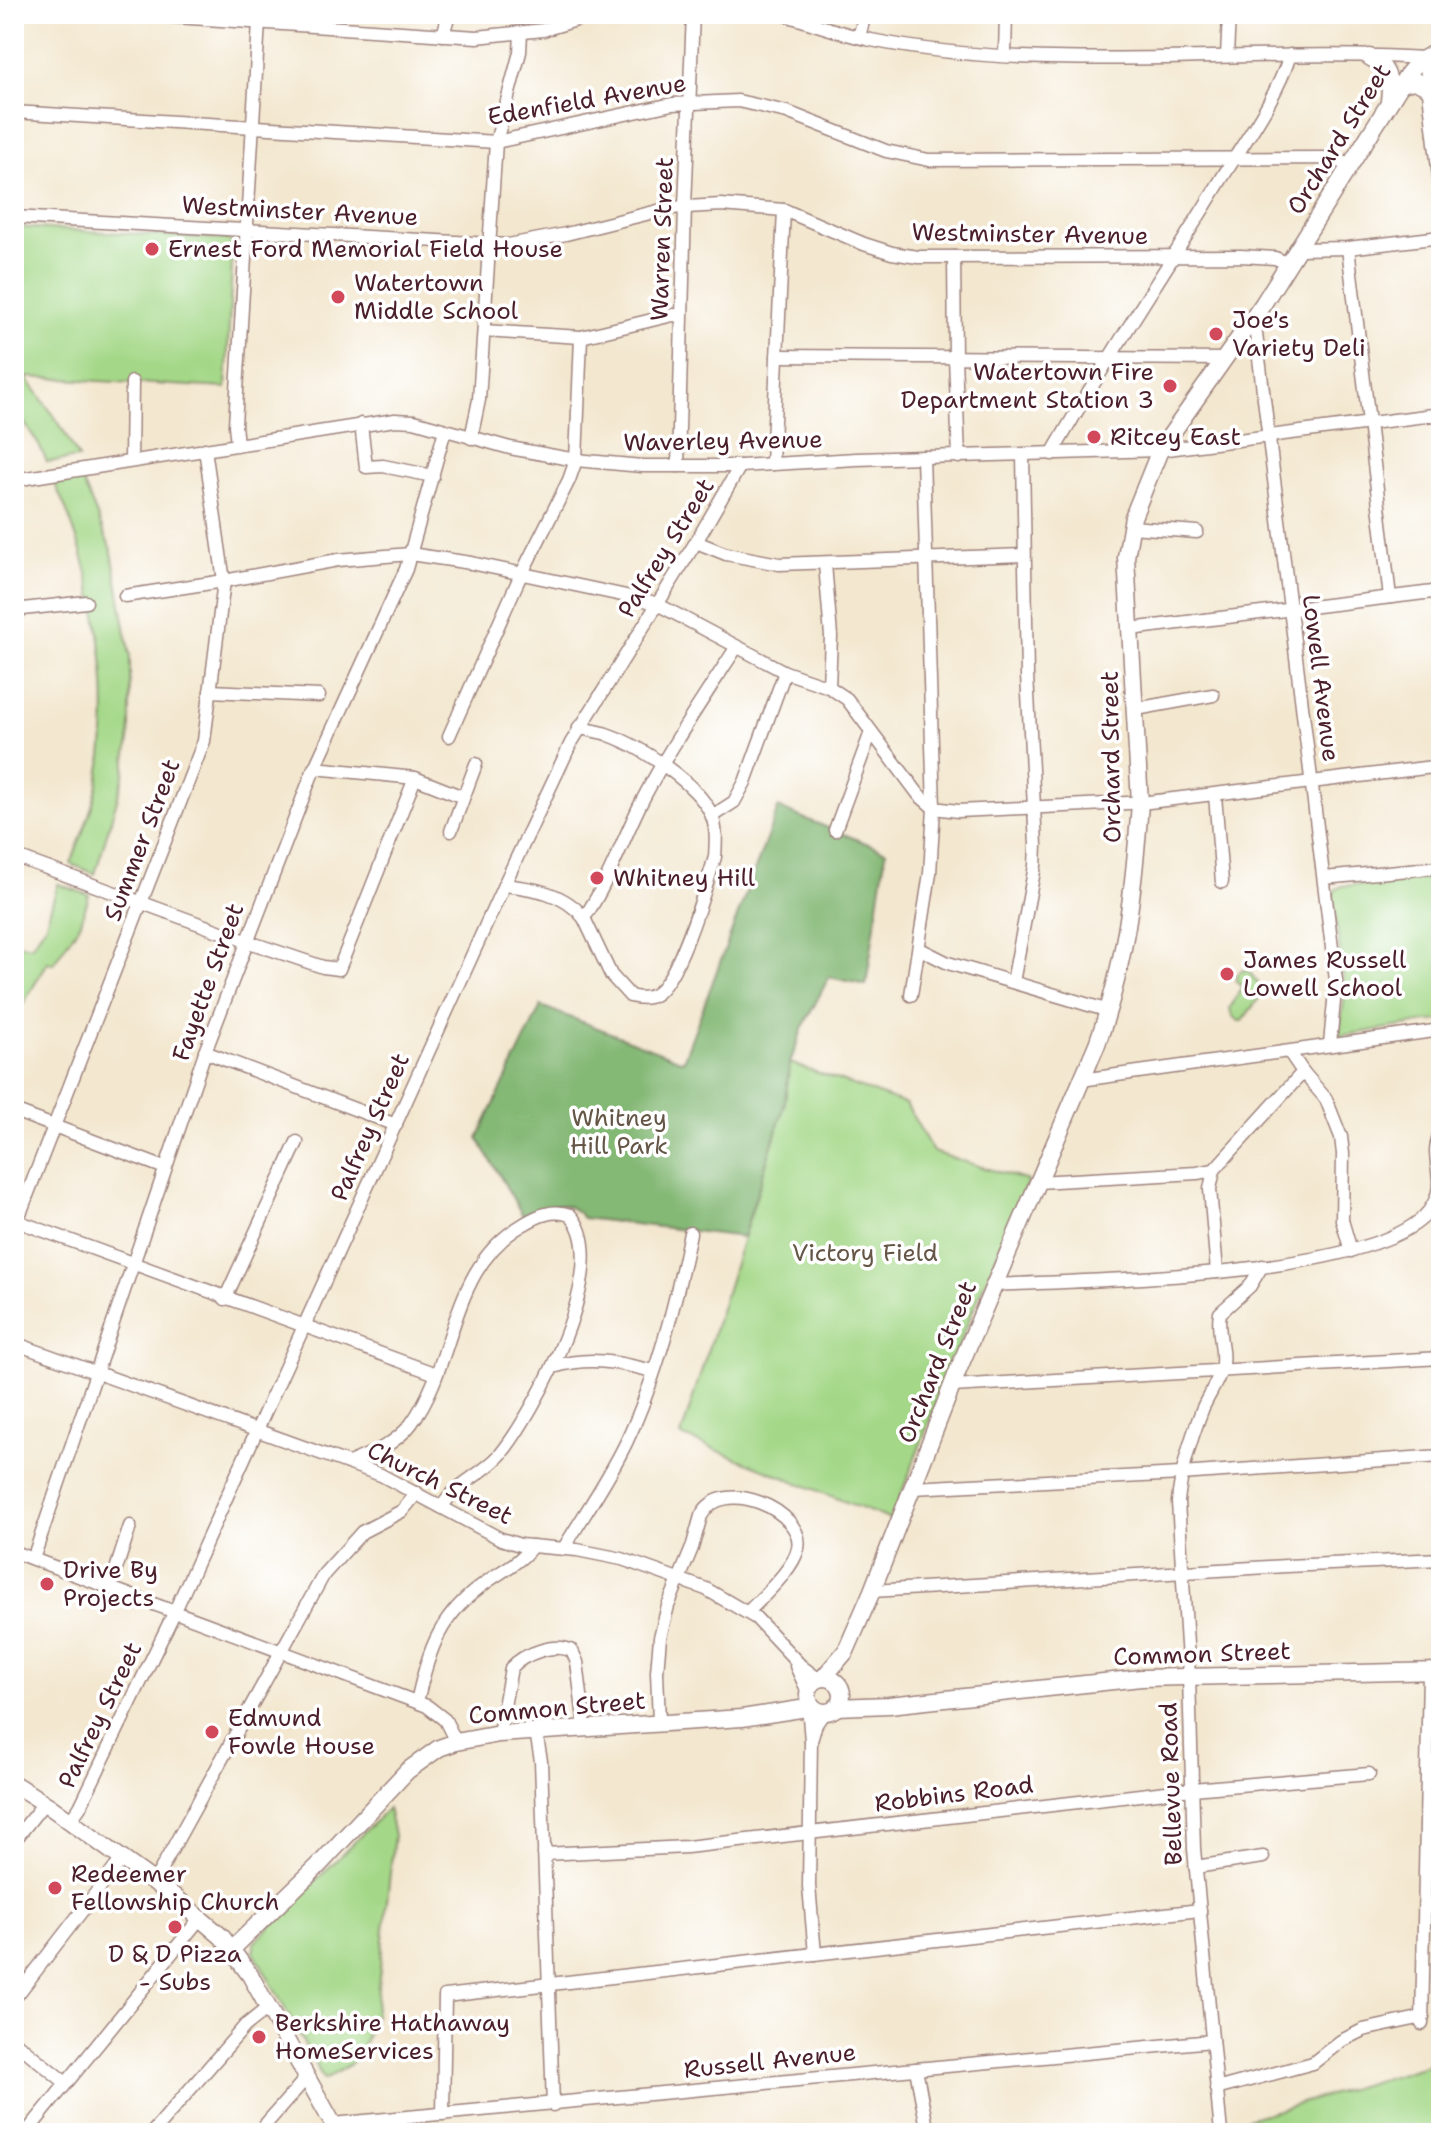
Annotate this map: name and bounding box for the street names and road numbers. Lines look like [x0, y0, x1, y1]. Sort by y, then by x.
street label: Orchard Street [1280, 57, 1398, 221]
street label: Edenfield Avenue [485, 67, 689, 133]
street label: Warren Street [643, 156, 681, 322]
street label: Westminster Avenue [181, 189, 419, 233]
street label: Westminster Avenue [911, 216, 1149, 252]
street label: Waverley Avenue [623, 423, 823, 459]
street label: Palfrey Street [610, 472, 722, 624]
street label: Lowell Avenue [1295, 593, 1347, 763]
street label: Orchard Street [1093, 671, 1129, 843]
street label: Summer Street [96, 754, 188, 926]
street label: Fayette Street [165, 899, 251, 1065]
street label: Palfrey Street [323, 1048, 417, 1206]
street label: Orchard Street [890, 1276, 984, 1448]
street label: Church Street [362, 1434, 518, 1532]
street label: Common Street [1113, 1635, 1291, 1673]
street label: Palfrey Street [51, 1637, 149, 1793]
street label: Common Street [467, 1684, 647, 1732]
street label: Bellevue Road [1152, 1702, 1190, 1866]
street label: Robbins Road [873, 1768, 1035, 1820]
street label: Russell Avenue [682, 2036, 858, 2086]

